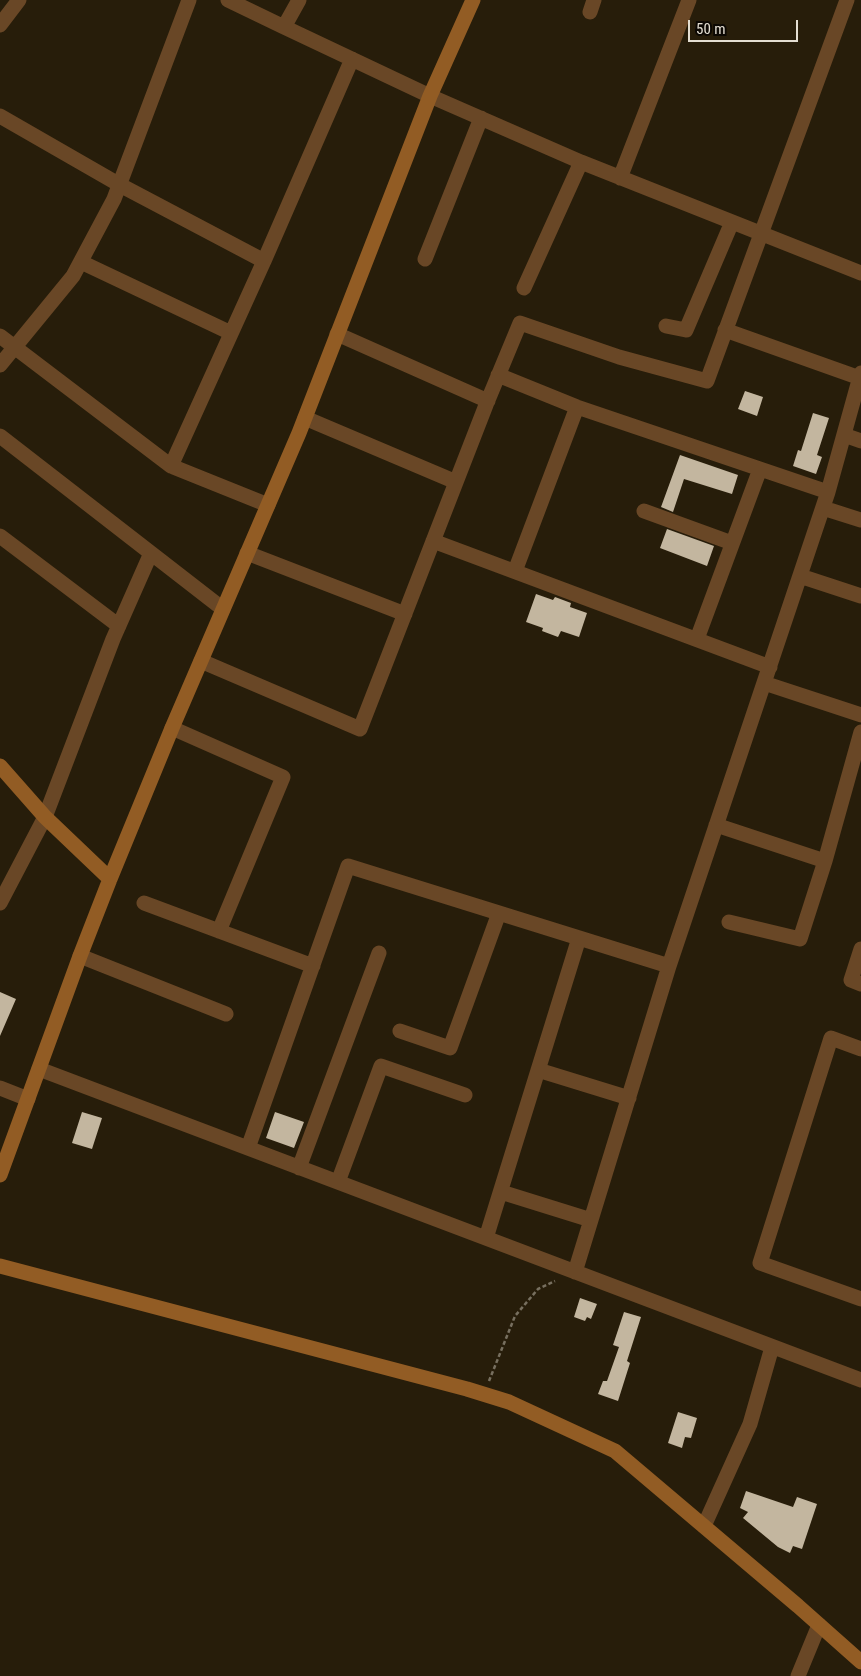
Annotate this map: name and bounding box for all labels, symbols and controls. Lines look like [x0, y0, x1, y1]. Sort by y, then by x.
scale bar [691, 10, 801, 42]
text: 50 m [696, 20, 726, 38]

